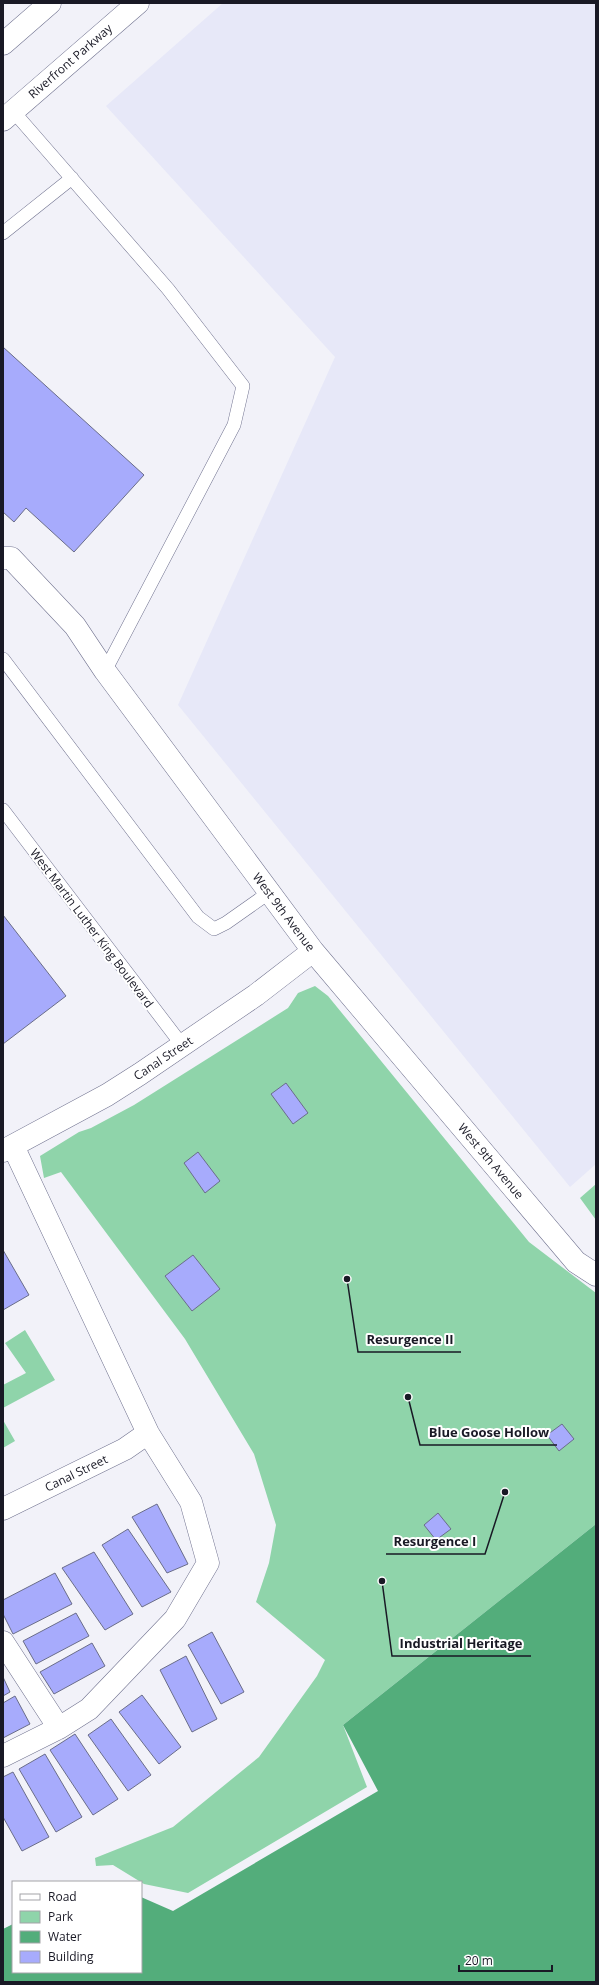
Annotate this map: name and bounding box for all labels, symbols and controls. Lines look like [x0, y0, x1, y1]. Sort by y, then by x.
street label: Riverfront Parkway [24, 19, 116, 102]
street label: West Martin Luther King Boulevard [26, 845, 158, 1011]
street label: West 9th Avenue [249, 869, 319, 955]
street label: Canal Street [130, 1032, 196, 1084]
street label: West 9th Avenue [454, 1119, 528, 1203]
callout: Resurgence II [358, 1327, 461, 1352]
text: Resurgence II [366, 1330, 454, 1348]
callout: Blue Goose Hollow [420, 1420, 557, 1445]
text: Blue Goose Hollow [429, 1423, 549, 1441]
street label: Canal Street [42, 1450, 110, 1496]
callout: Resurgence I [386, 1529, 485, 1554]
text: Resurgence I [394, 1532, 476, 1550]
callout: Industrial Heritage [392, 1631, 531, 1656]
text: Industrial Heritage [400, 1634, 523, 1652]
legend [12, 1881, 142, 1973]
text: Road [48, 1888, 77, 1905]
text: Park [48, 1908, 74, 1925]
text: Water [48, 1928, 82, 1945]
scale bar [459, 1947, 552, 1973]
text: Building [48, 1948, 94, 1965]
text: 20 m [465, 1952, 493, 1969]

